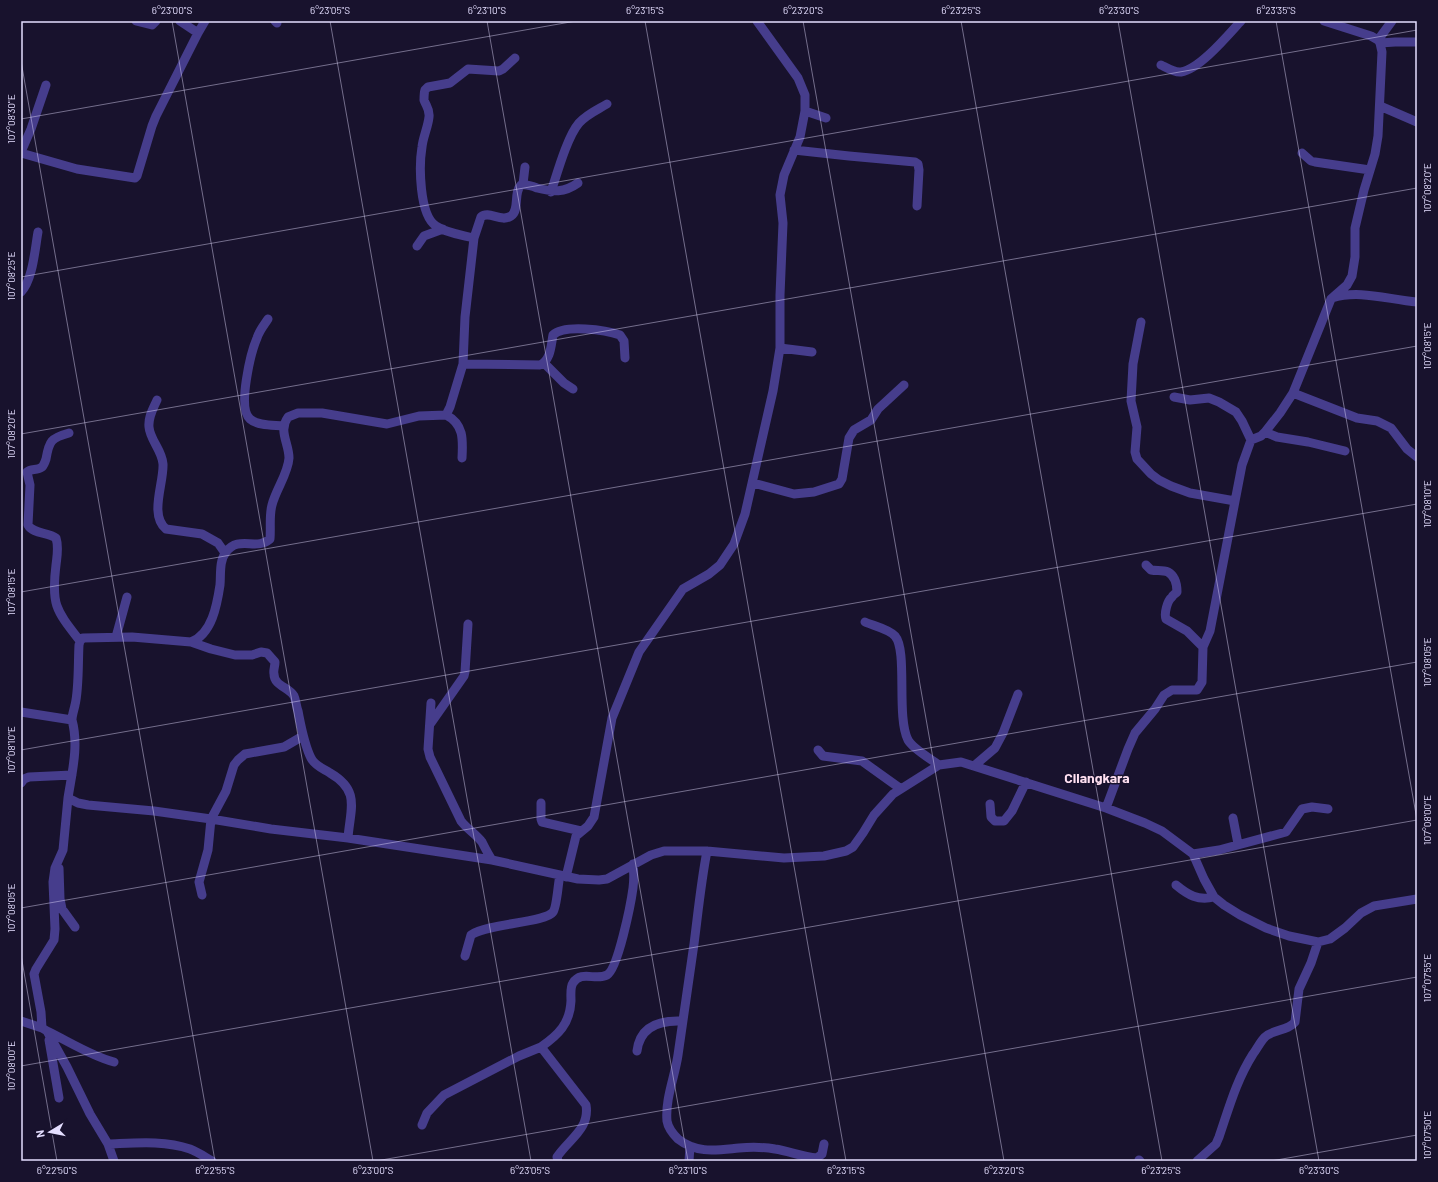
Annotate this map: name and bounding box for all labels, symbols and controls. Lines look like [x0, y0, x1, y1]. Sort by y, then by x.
text: 6°23'00"S [152, 4, 192, 16]
text: 6°23'05"S [310, 4, 350, 16]
text: 6°23'10"S [468, 4, 506, 16]
text: 6°23'15"S [626, 4, 664, 16]
text: 6°23'20"S [783, 4, 823, 16]
text: 6°23'25"S [941, 4, 981, 16]
text: 6°23'30"S [1099, 4, 1139, 16]
text: 6°23'35"S [1256, 4, 1296, 16]
text: 107°08'30"E [5, 94, 17, 144]
text: 107°08'20"E [1421, 163, 1433, 213]
text: 107°08'25"E [5, 251, 17, 301]
text: 107°08'15"E [1421, 322, 1433, 370]
text: 107°08'20"E [5, 409, 17, 459]
text: 107°08'10"E [1421, 480, 1433, 528]
text: 107°08'15"E [5, 568, 17, 616]
text: 107°08'05"E [1421, 637, 1433, 687]
text: 107°08'10"E [5, 726, 17, 774]
district label: Cilangkara [1064, 769, 1130, 786]
text: 107°08'00"E [1421, 795, 1433, 845]
text: 107°08'05"E [5, 883, 17, 933]
text: 107°07'55"E [1421, 954, 1433, 1002]
text: 107°08'00"E [5, 1041, 17, 1091]
text: 107°07'50"E [1421, 1111, 1433, 1159]
north arrow [30, 1112, 70, 1152]
text: N [33, 1129, 47, 1139]
text: 6°22'50"S [37, 1164, 77, 1176]
text: 6°22'55"S [195, 1164, 235, 1176]
text: 6°23'00"S [353, 1164, 393, 1176]
text: 6°23'05"S [510, 1164, 550, 1176]
text: 6°23'10"S [669, 1164, 707, 1176]
text: 6°23'15"S [827, 1164, 865, 1176]
text: 6°23'20"S [984, 1164, 1024, 1176]
text: 6°23'25"S [1141, 1164, 1181, 1176]
text: 6°23'30"S [1299, 1164, 1339, 1176]

